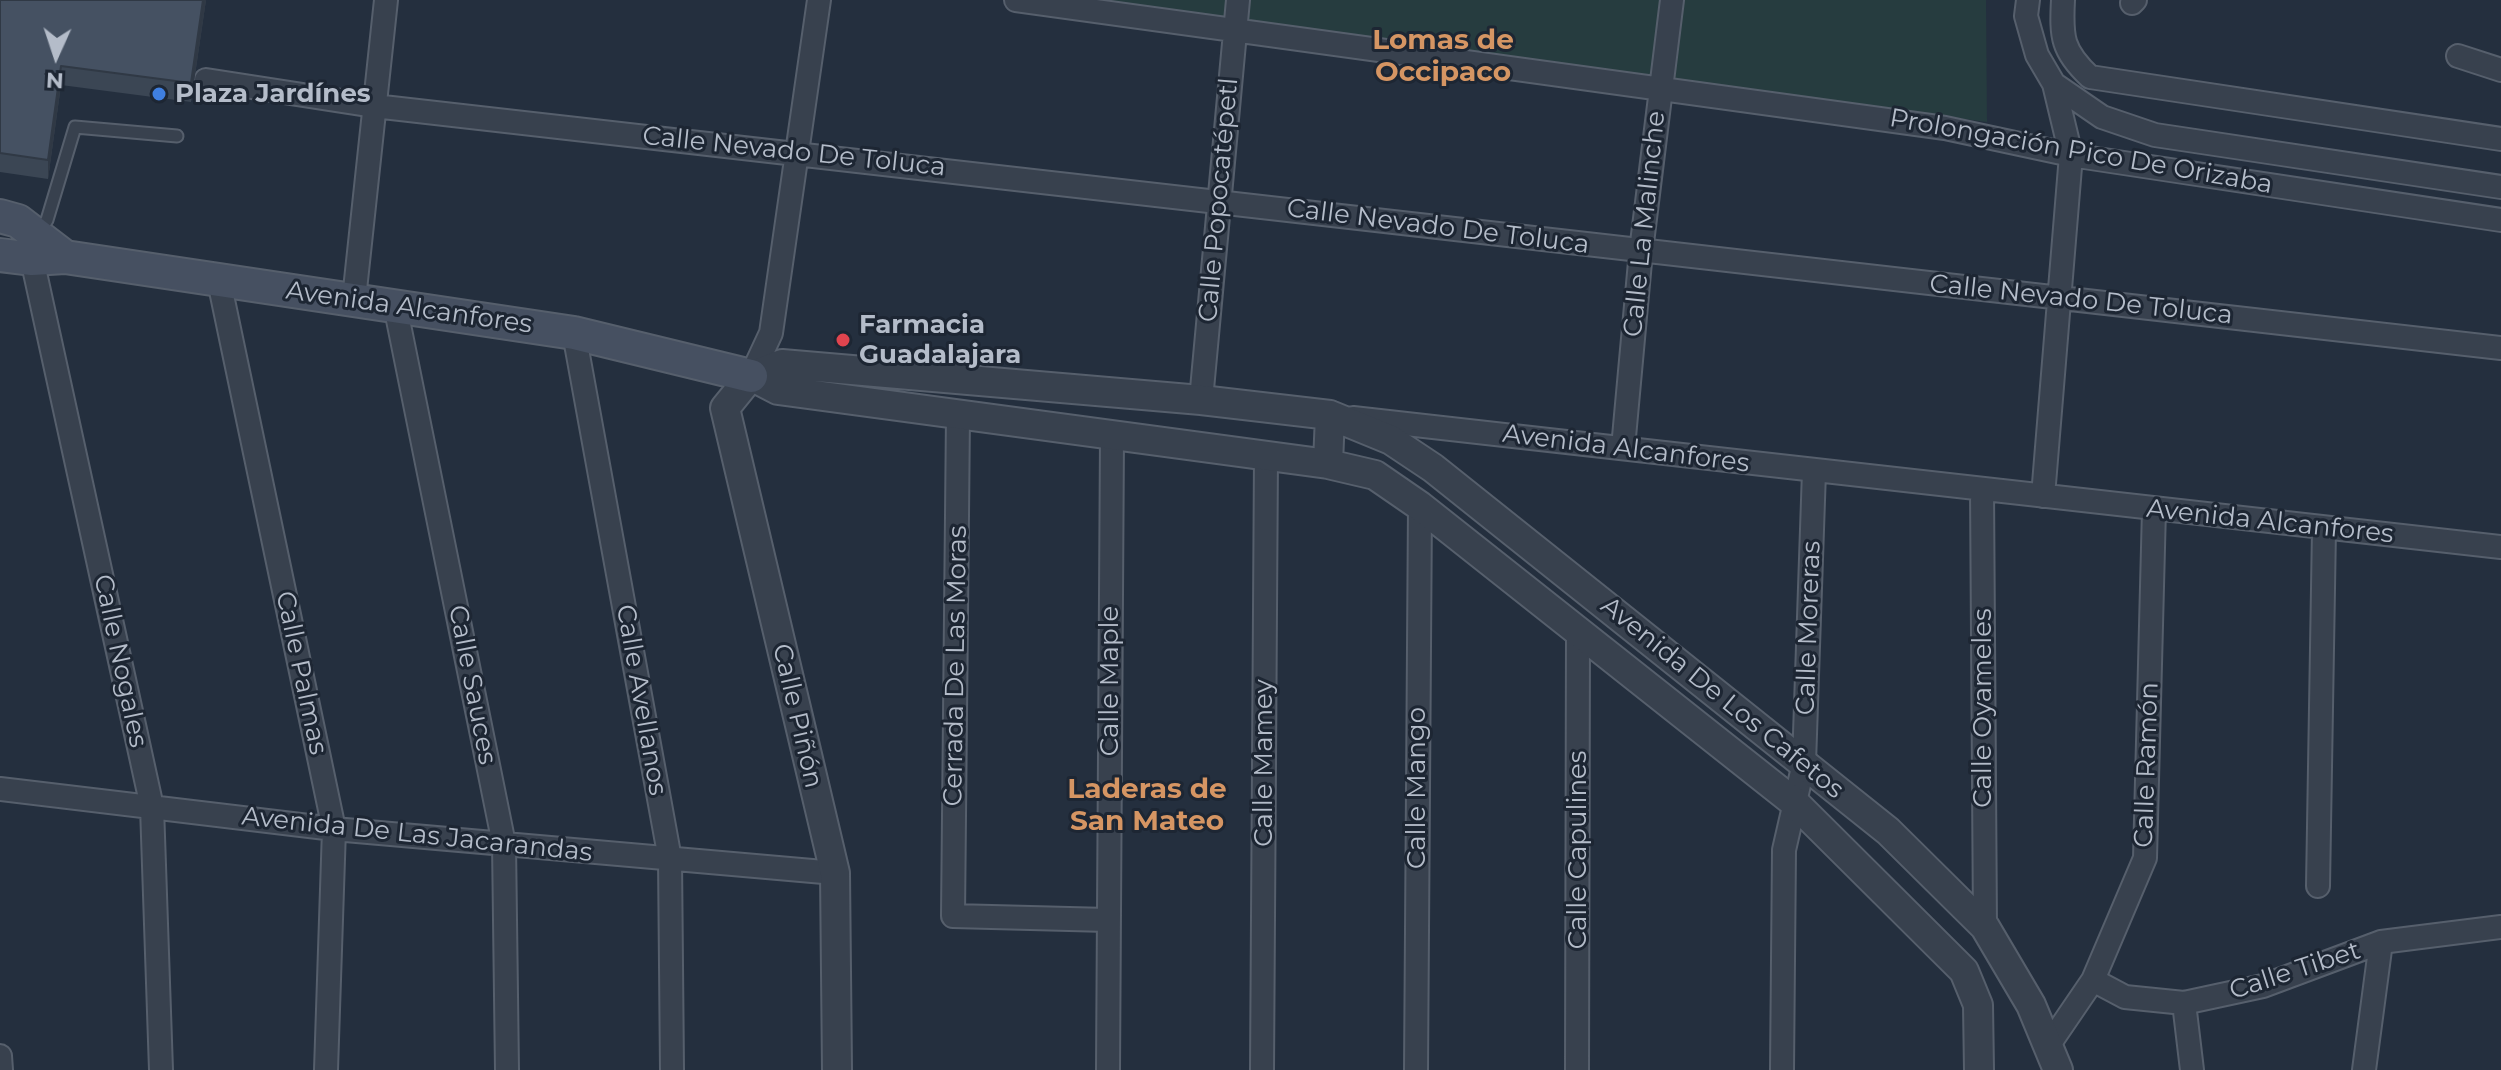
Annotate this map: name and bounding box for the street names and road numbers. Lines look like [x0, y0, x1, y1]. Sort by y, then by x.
street label: Calle Popocatépetl [1193, 76, 1245, 324]
street label: Prolongación Pico De Orizaba [1887, 103, 2275, 201]
street label: Calle La Malinche [1618, 109, 1672, 339]
street label: Calle Nevado De Toluca [641, 121, 947, 183]
street label: Calle Nevado De Toluca [1285, 193, 1591, 261]
street label: Calle Nevado De Toluca [1928, 269, 2234, 331]
street label: Avenida Alcanfores [284, 275, 534, 341]
street label: Avenida Alcanfores [1501, 418, 1751, 480]
street label: Avenida Alcanfores [2145, 494, 2395, 550]
street label: Cerrada De Las Moras [938, 525, 974, 807]
street label: Calle Moreras [1790, 540, 1828, 716]
street label: Calle Nogales [86, 572, 154, 750]
street label: Calle Palmas [268, 588, 334, 758]
street label: Avenida De Los Cafetos [1594, 590, 1850, 806]
street label: Calle Avellanos [609, 602, 673, 798]
street label: Calle Sauces [441, 603, 503, 767]
street label: Calle Maple [1094, 606, 1126, 756]
street label: Calle Oyameles [1967, 608, 1999, 808]
street label: Calle Piñón [765, 641, 829, 791]
street label: Calle Mamey [1248, 679, 1280, 847]
street label: Calle Ramón [2129, 682, 2165, 848]
street label: Calle Mango [1401, 707, 1433, 869]
street label: Calle Capulines [1562, 751, 1594, 949]
street label: Avenida De Las Jacarandas [240, 801, 594, 869]
street label: Calle Tibet [2226, 935, 2364, 1007]

